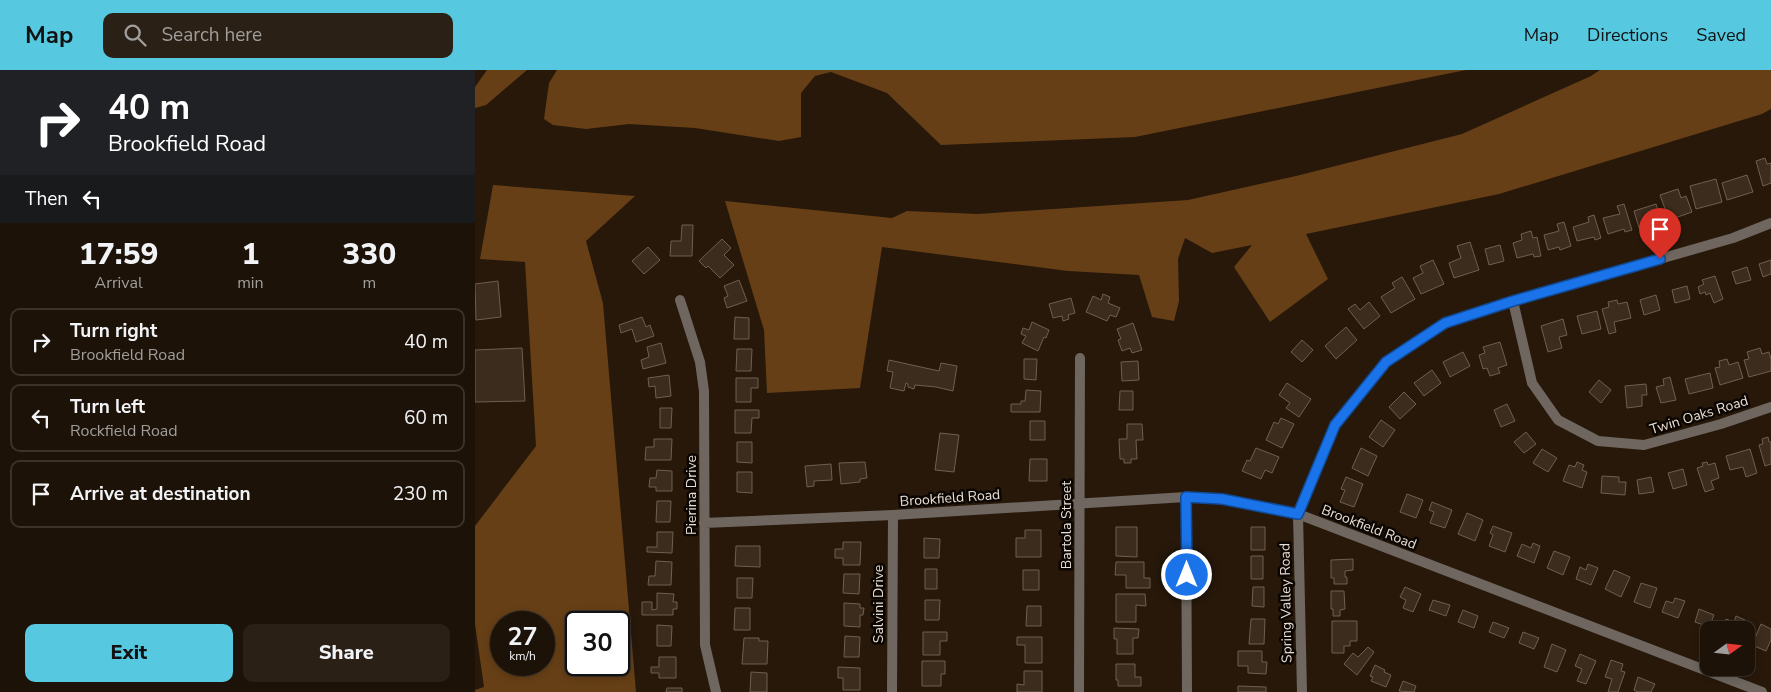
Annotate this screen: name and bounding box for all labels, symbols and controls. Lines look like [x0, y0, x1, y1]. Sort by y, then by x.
search box [103, 13, 453, 58]
text: Map [25, 19, 73, 51]
icon: search [121, 21, 149, 49]
text: Search here [161, 22, 262, 48]
text: Map [1524, 23, 1559, 47]
text: Directions [1587, 23, 1668, 47]
text: Saved [1696, 23, 1746, 47]
text: 40 m [108, 84, 190, 131]
icon: right [25, 90, 90, 155]
text: Brookfield Road [108, 129, 266, 159]
icon: left [78, 185, 106, 213]
text: Then [25, 186, 68, 212]
pin [1639, 208, 1681, 259]
icon: arrive [1646, 215, 1674, 243]
text: 17:59 [79, 234, 158, 275]
text: 1 [241, 234, 259, 275]
text: 330 [342, 234, 396, 275]
text: Arrival [95, 272, 143, 294]
text: min [237, 272, 264, 294]
text: m [362, 272, 376, 294]
text: Turn right [70, 318, 157, 344]
icon: right [27, 328, 55, 356]
text: 40 m [404, 329, 448, 355]
text: Brookfield Road [70, 344, 185, 366]
street label: Twin Oaks Road [1647, 391, 1751, 439]
text: Turn left [70, 394, 145, 420]
icon: left [27, 404, 55, 432]
text: 60 m [404, 405, 448, 431]
text: Rockfield Road [70, 420, 178, 442]
street label: Pierina Drive [682, 455, 701, 535]
icon: arrive [27, 480, 55, 508]
text: Arrive at destination [70, 481, 251, 507]
text: 230 m [393, 481, 448, 507]
street label: Bartola Street [1057, 481, 1076, 569]
street label: Brookfield Road [899, 485, 1001, 511]
street label: Brookfield Road [1319, 500, 1419, 554]
street label: Spring Valley Road [1275, 543, 1297, 663]
position arrow [1160, 548, 1212, 600]
street label: Salvini Drive [869, 565, 888, 643]
speed limit sign: 30 [565, 611, 630, 676]
text: 27 [507, 620, 538, 654]
north arrow [1700, 621, 1755, 676]
map controls [1700, 621, 1755, 676]
button: Exit [25, 624, 233, 682]
button: Share [243, 624, 450, 682]
text: km/h [509, 648, 536, 664]

